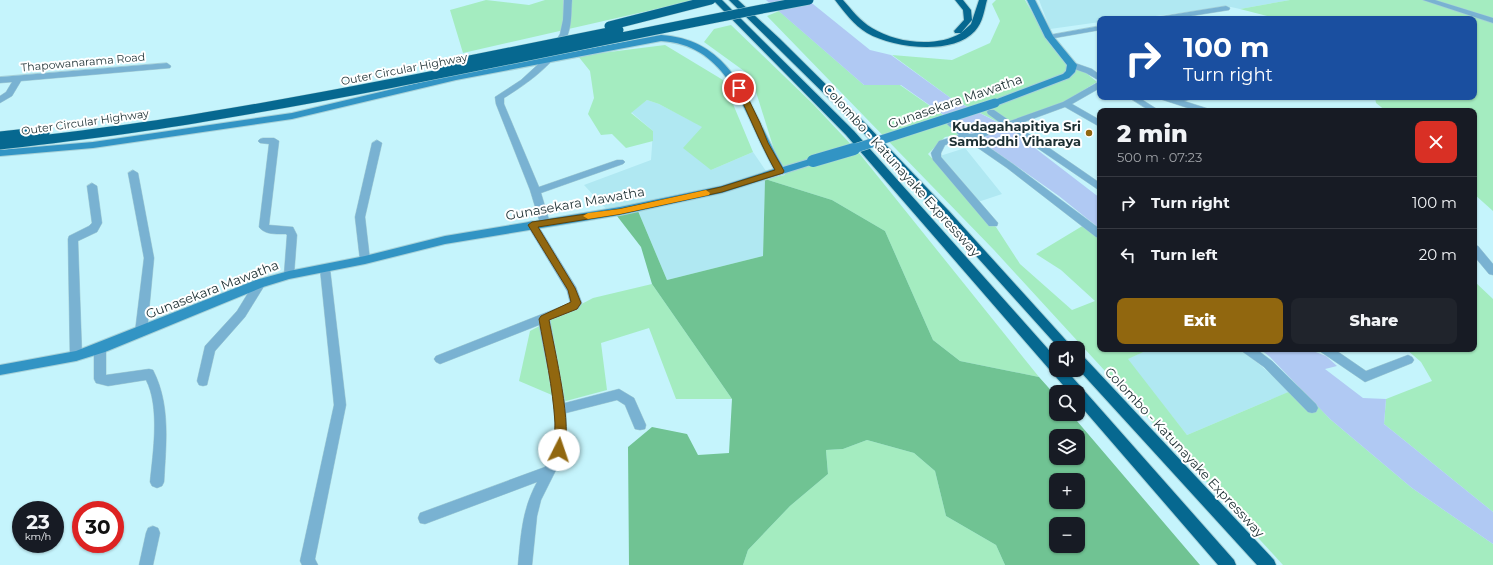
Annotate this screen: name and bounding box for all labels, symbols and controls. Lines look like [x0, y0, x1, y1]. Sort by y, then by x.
text: 100 m [1183, 30, 1269, 64]
icon: right [1117, 32, 1169, 84]
street label: Thapowanarama Road [20, 50, 146, 74]
street label: Outer Circular Highway [340, 50, 468, 88]
text: Turn right [1183, 64, 1273, 86]
street label: Gunasekara Mawatha [886, 70, 1024, 132]
pin [722, 71, 756, 105]
icon: arrive [728, 77, 750, 99]
street label: Colombo - Katunayake Expressway [820, 80, 984, 260]
street label: Outer Circular Highway [20, 106, 150, 138]
place label: Kudagahapitiya Sri Sambodhi Viharaya [949, 118, 1081, 149]
text: 2 min [1117, 119, 1188, 148]
button: close [1415, 121, 1457, 163]
marker: Kudagahapitiya Sri Sambodhi Viharaya [1084, 128, 1094, 138]
text: 500 m · 07:23 [1117, 149, 1202, 165]
street label: Gunasekara Mawatha [504, 183, 646, 223]
icon: right [1117, 192, 1139, 214]
text: Turn right [1151, 193, 1230, 212]
text: 100 m [1412, 193, 1457, 212]
icon: left [1117, 244, 1139, 266]
text: Turn left [1151, 245, 1218, 264]
text: 20 m [1419, 245, 1457, 264]
street label: Gunasekara Mawatha [143, 256, 281, 322]
button: Exit [1117, 298, 1283, 344]
button: Share [1291, 298, 1457, 344]
map controls [1049, 341, 1085, 553]
button: sound [1049, 341, 1085, 377]
street label: Colombo - Katunayake Expressway [1102, 364, 1269, 541]
button: search [1049, 385, 1085, 421]
position arrow [538, 429, 580, 471]
button: layers [1049, 429, 1085, 465]
button: + [1049, 473, 1085, 509]
speed limit sign: 30 [72, 501, 124, 553]
text: 23 [26, 510, 50, 534]
button: − [1049, 517, 1085, 553]
text: km/h [25, 530, 51, 543]

